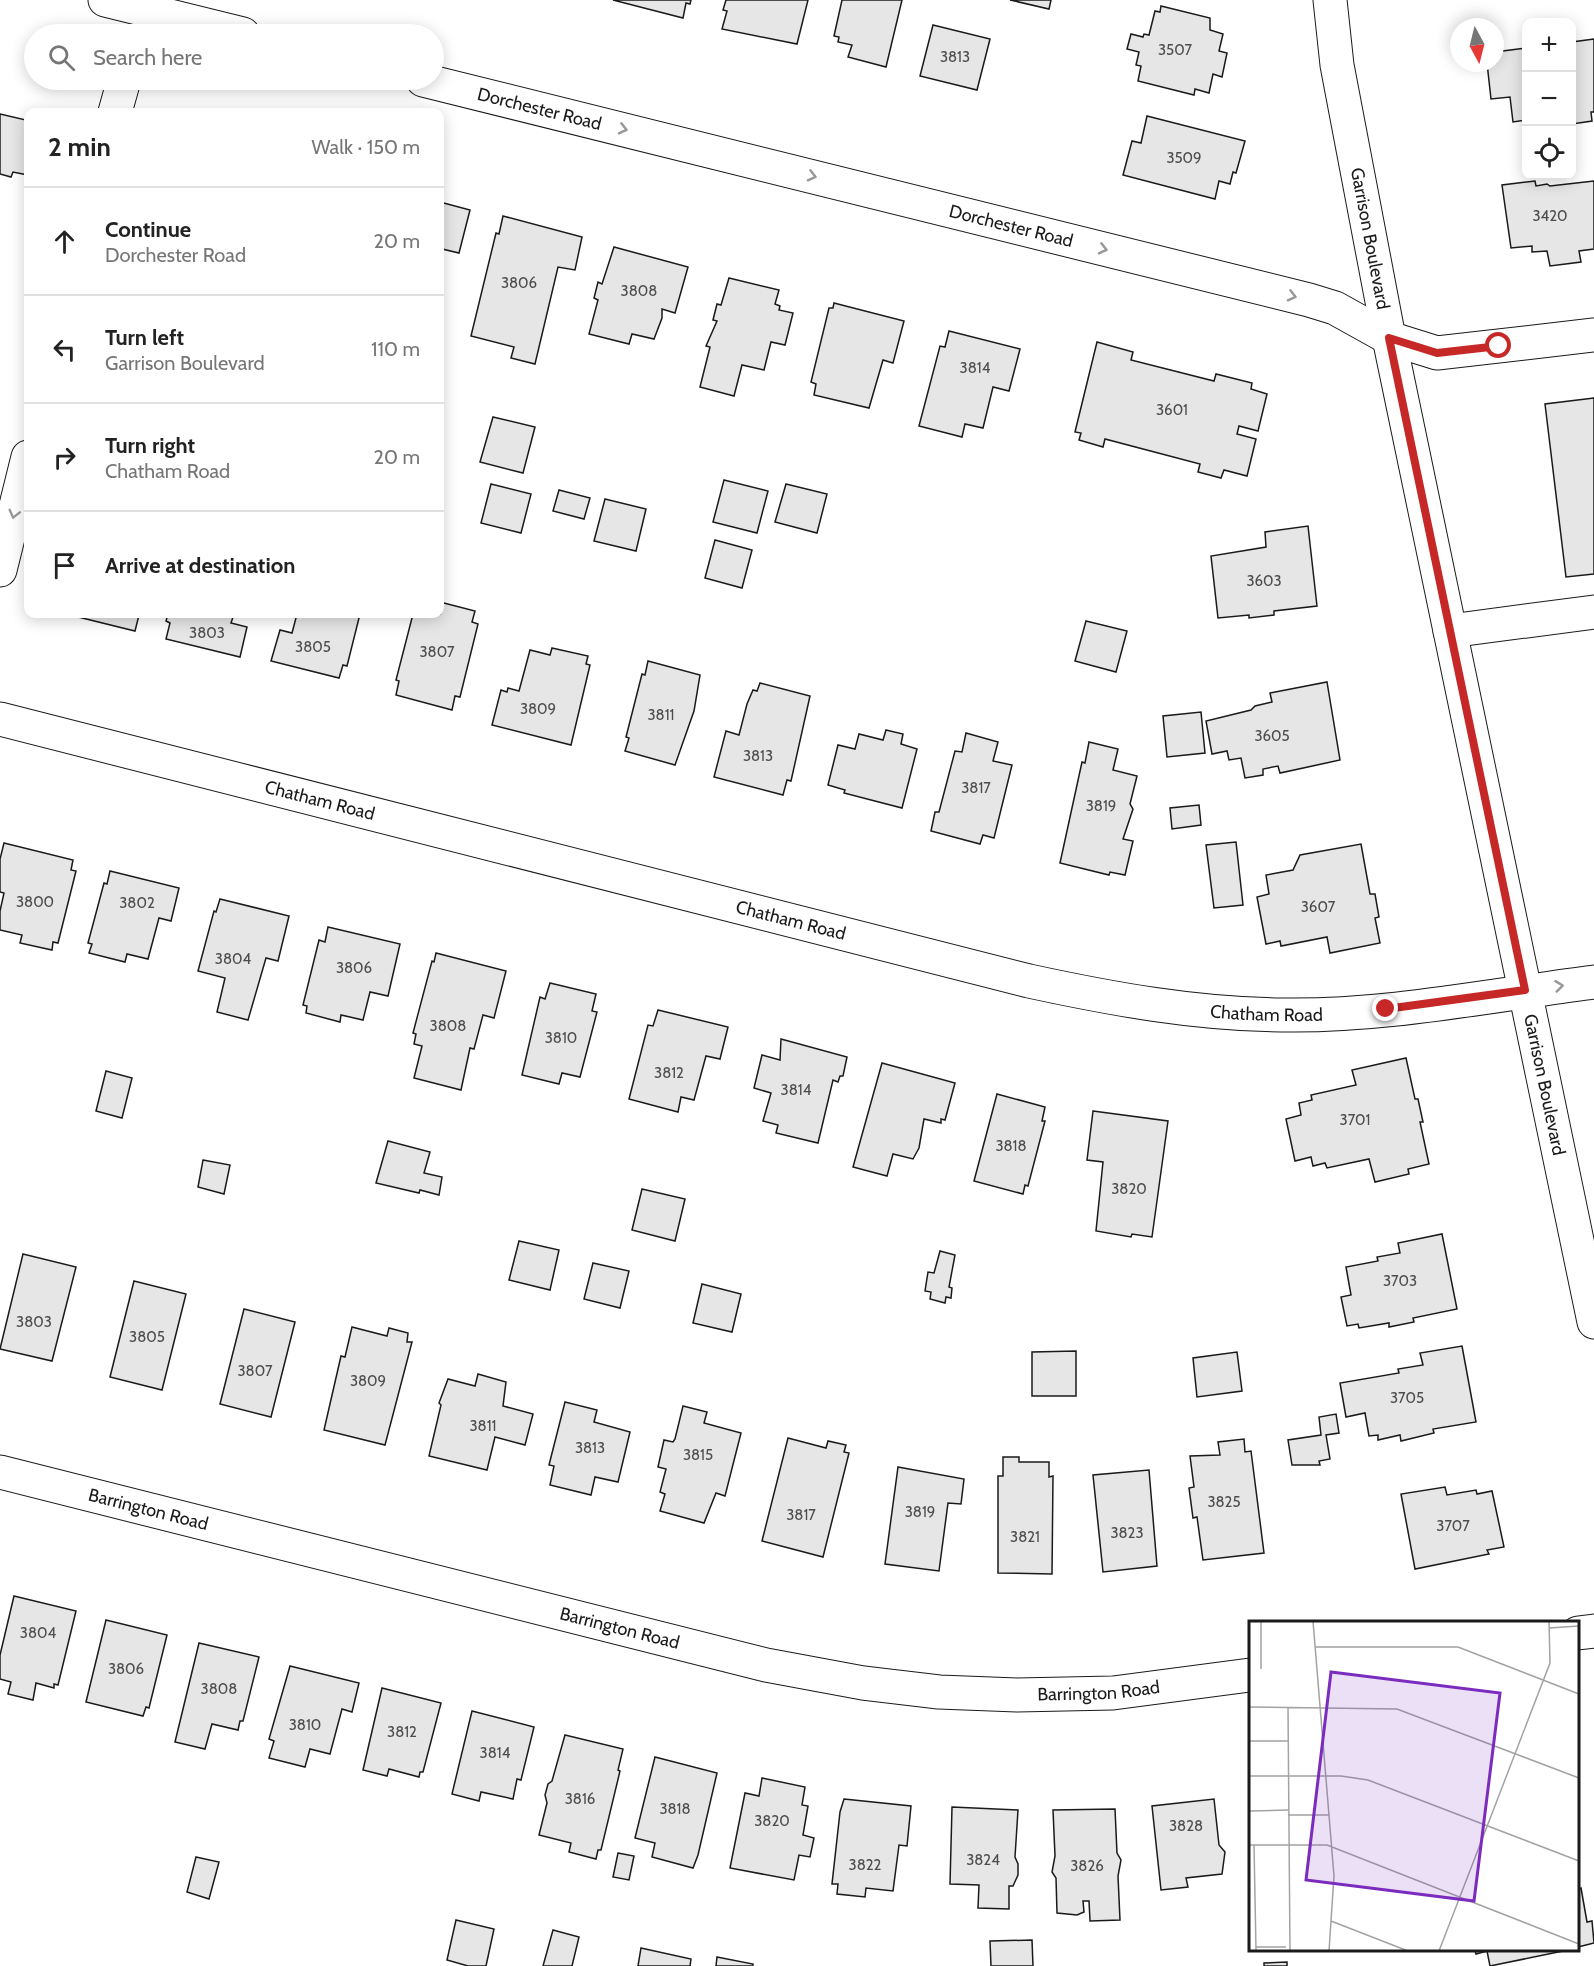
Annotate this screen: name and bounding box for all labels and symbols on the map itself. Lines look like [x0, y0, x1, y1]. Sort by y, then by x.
north arrow [1450, 18, 1504, 72]
house number: 3507 [1158, 41, 1192, 59]
house number: 3813 [940, 48, 970, 66]
street label: Dorchester Road [475, 83, 604, 135]
one-way arrow [618, 122, 628, 135]
house number: 3509 [1166, 149, 1202, 167]
street label: Garrison Boulevard [1346, 166, 1394, 311]
one-way arrow [807, 169, 817, 182]
street label: Dorchester Road [947, 200, 1075, 252]
house number: 3420 [1532, 207, 1568, 225]
one-way arrow [1097, 242, 1108, 254]
house number: 3806 [501, 274, 537, 292]
house number: 3808 [621, 282, 657, 300]
one-way arrow [1287, 289, 1297, 302]
route start [1485, 332, 1511, 358]
house number: 3814 [960, 359, 991, 377]
house number: 3601 [1156, 401, 1188, 419]
one-way arrow [9, 509, 22, 519]
house number: 3603 [1246, 572, 1282, 590]
house number: 3803 [189, 624, 225, 642]
house number: 3805 [295, 638, 331, 656]
house number: 3807 [419, 643, 455, 661]
house number: 3809 [520, 700, 556, 718]
house number: 3811 [648, 706, 675, 724]
house number: 3605 [1254, 727, 1290, 745]
house number: 3813 [743, 747, 773, 765]
street label: Chatham Road [262, 776, 377, 825]
house number: 3817 [961, 779, 991, 797]
house number: 3819 [1086, 797, 1116, 815]
house number: 3800 [16, 893, 54, 911]
house number: 3802 [119, 894, 155, 912]
street label: Chatham Road [733, 896, 848, 945]
house number: 3607 [1301, 898, 1336, 916]
house number: 3804 [215, 950, 251, 968]
house number: 3806 [336, 959, 372, 977]
one-way arrow [1555, 980, 1564, 993]
route end [1372, 995, 1398, 1021]
street label: Chatham Road [1209, 1000, 1323, 1026]
street label: Garrison Boulevard [1519, 1012, 1570, 1157]
house number: 3808 [430, 1017, 466, 1035]
house number: 3810 [545, 1029, 577, 1047]
house number: 3812 [654, 1064, 684, 1082]
house number: 3814 [781, 1081, 812, 1099]
house number: 3701 [1340, 1111, 1370, 1129]
house number: 3818 [995, 1137, 1027, 1155]
house number: 3820 [1111, 1180, 1147, 1198]
house number: 3703 [1383, 1272, 1417, 1290]
house number: 3803 [16, 1313, 52, 1331]
house number: 3805 [129, 1328, 165, 1346]
house number: 3807 [237, 1362, 273, 1380]
house number: 3809 [350, 1372, 386, 1390]
house number: 3705 [1390, 1389, 1424, 1407]
house number: 3811 [470, 1417, 497, 1435]
house number: 3813 [575, 1439, 605, 1457]
house number: 3815 [683, 1446, 713, 1464]
street label: Barrington Road [86, 1484, 211, 1535]
house number: 3825 [1207, 1493, 1241, 1511]
house number: 3819 [905, 1503, 935, 1521]
house number: 3817 [786, 1506, 816, 1524]
house number: 3707 [1436, 1517, 1470, 1535]
house number: 3823 [1110, 1524, 1144, 1542]
house number: 3821 [1010, 1528, 1040, 1546]
street label: Barrington Road [557, 1602, 682, 1654]
inset map [1249, 1621, 1579, 1951]
house number: 3804 [20, 1624, 56, 1642]
house number: 3806 [108, 1660, 144, 1678]
street label: Barrington Road [1037, 1676, 1161, 1706]
house number: 3808 [201, 1680, 237, 1698]
house number: 3810 [289, 1716, 321, 1734]
house number: 3812 [387, 1723, 417, 1741]
house number: 3814 [480, 1744, 511, 1762]
house number: 3816 [565, 1790, 595, 1808]
house number: 3818 [659, 1800, 691, 1818]
house number: 3820 [754, 1812, 790, 1830]
house number: 3828 [1169, 1817, 1203, 1835]
house number: 3824 [966, 1851, 1000, 1869]
house number: 3822 [849, 1856, 882, 1874]
house number: 3826 [1070, 1857, 1104, 1875]

